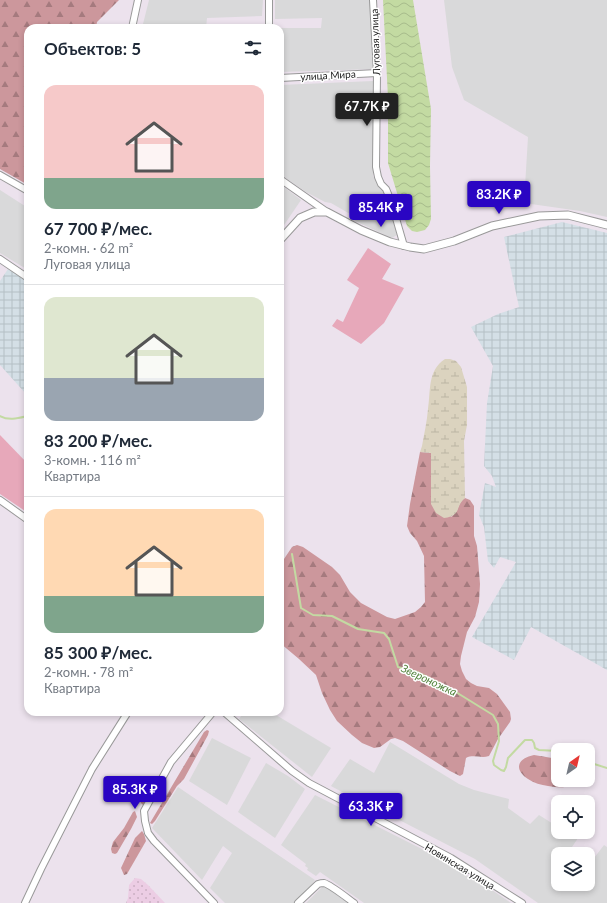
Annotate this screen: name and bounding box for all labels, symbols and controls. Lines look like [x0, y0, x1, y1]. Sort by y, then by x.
street label: Луговая улица [368, 8, 382, 76]
icon: filters [242, 37, 264, 59]
text: Объектов: 5 [44, 38, 141, 59]
street label: улица Мира [300, 68, 356, 82]
pin: 67.7K ₽ [330, 93, 404, 127]
text: 67.7K ₽ [344, 98, 390, 114]
icon: home [118, 111, 190, 183]
pin: 83.2K ₽ [462, 181, 536, 215]
text: 83.2K ₽ [476, 186, 522, 202]
pin: 85.4K ₽ [344, 194, 418, 228]
text: 85.4K ₽ [358, 199, 404, 215]
text: 67 700 ₽/мес. [44, 218, 152, 239]
text: 2-комн. · 62 m² [44, 240, 133, 256]
text: Луговая улица [44, 256, 131, 272]
icon: home [118, 323, 190, 395]
text: 83 200 ₽/мес. [44, 430, 152, 451]
text: 3-комн. · 116 m² [44, 452, 141, 468]
text: Квартира [44, 468, 100, 484]
icon: home [118, 535, 190, 607]
text: 85 300 ₽/мес. [44, 642, 152, 663]
water label: Звероножка [399, 661, 459, 698]
text: 2-комн. · 78 m² [44, 664, 133, 680]
text: Квартира [44, 680, 100, 696]
north arrow [551, 743, 595, 787]
map controls [551, 743, 595, 891]
pin: 85.3K ₽ [98, 776, 172, 810]
text: 85.3K ₽ [112, 781, 158, 797]
pin: 63.3K ₽ [334, 793, 408, 827]
button: locate [551, 795, 595, 839]
text: 63.3K ₽ [348, 798, 394, 814]
street label: Новинская улица [423, 840, 497, 892]
button: layers [551, 847, 595, 891]

